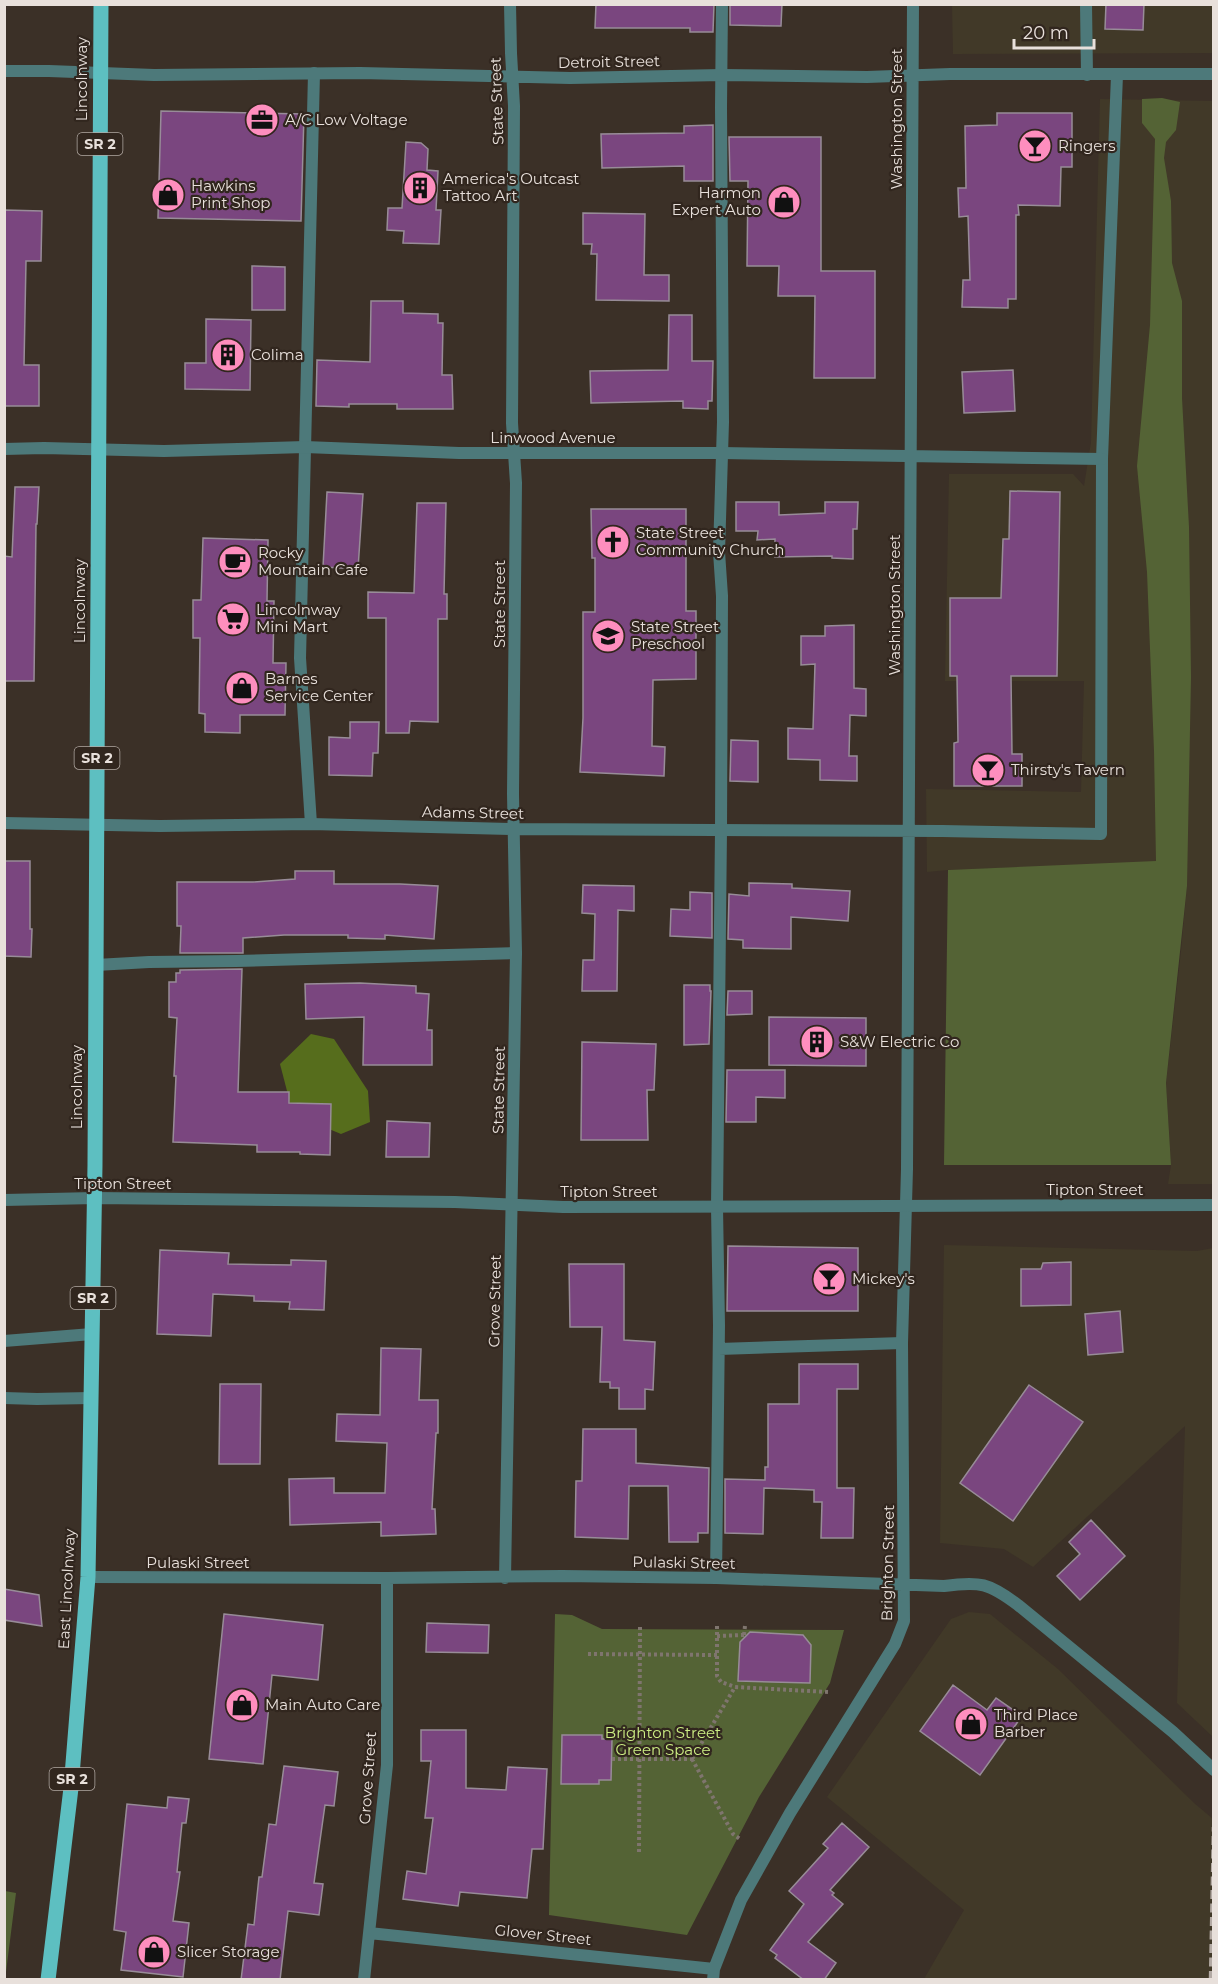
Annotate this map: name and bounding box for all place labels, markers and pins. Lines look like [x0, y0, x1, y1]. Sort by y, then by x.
office icon: A/C Low Voltage [244, 102, 280, 138]
place label: A/C Low Voltage [285, 110, 407, 129]
bar icon: Ringers [1017, 128, 1053, 164]
place label: Ringers [1058, 136, 1116, 155]
place label: America's Outcast Tattoo Art [443, 169, 579, 205]
building icon: America's Outcast Tattoo Art [402, 170, 438, 206]
place label: Hawkins Print Shop [191, 176, 270, 212]
shop icon: Hawkins Print Shop [150, 177, 186, 213]
place label: Harmon Expert Auto [672, 183, 761, 219]
shop icon: Harmon Expert Auto [766, 184, 802, 220]
building icon: Colima [210, 337, 246, 373]
place label: Colima [251, 345, 304, 364]
place label: State Street Community Church [636, 523, 784, 559]
church icon: State Street Community Church [595, 524, 631, 560]
place label: Rocky Mountain Cafe [258, 543, 368, 579]
cafe icon: Rocky Mountain Cafe [217, 544, 253, 580]
place label: Lincolnway Mini Mart [256, 600, 341, 636]
supermarket icon: Lincolnway Mini Mart [215, 601, 251, 637]
place label: State Street Preschool [631, 617, 719, 653]
school or university icon: State Street Preschool [590, 618, 626, 654]
place label: Barnes Service Center [265, 669, 373, 705]
shop icon: Barnes Service Center [224, 670, 260, 706]
bar icon: Thirsty's Tavern [970, 752, 1006, 788]
place label: Thirsty's Tavern [1011, 760, 1125, 779]
building icon: S&W Electric Co [799, 1024, 835, 1060]
place label: S&W Electric Co [840, 1032, 959, 1051]
bar icon: Mickey's [811, 1261, 847, 1297]
place label: Mickey's [852, 1269, 915, 1288]
shop icon: Main Auto Care [224, 1687, 260, 1723]
place label: Main Auto Care [265, 1695, 380, 1714]
place label: Third Place Barber [994, 1705, 1078, 1741]
shop icon: Third Place Barber [953, 1706, 989, 1742]
shop icon: Slicer Storage [136, 1934, 172, 1970]
place label: Slicer Storage [177, 1942, 280, 1961]

